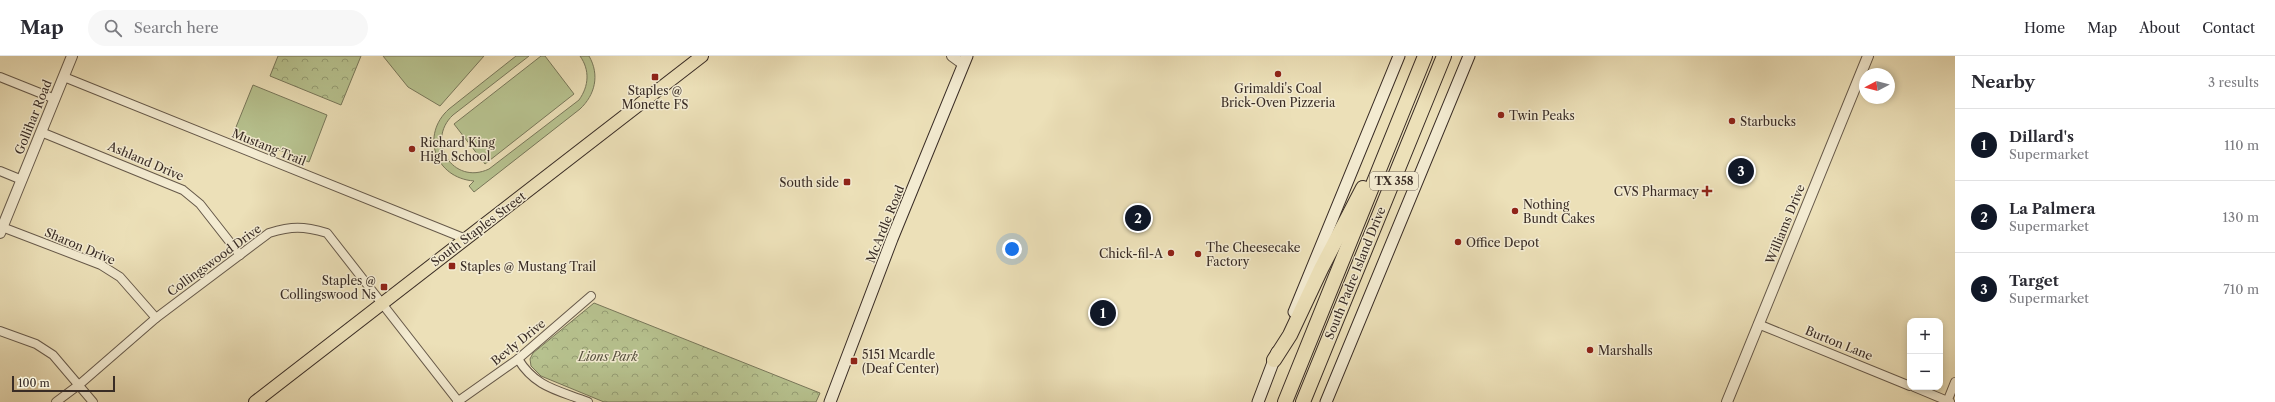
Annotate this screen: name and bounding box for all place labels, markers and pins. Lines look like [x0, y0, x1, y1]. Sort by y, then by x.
marker: Grimaldi's Coal Brick-Oven Pizzeria [1273, 69, 1283, 79]
marker: Staples @ Monette FS [650, 72, 660, 82]
place label: Grimaldi's Coal Brick-Oven Pizzeria [1221, 81, 1336, 110]
place label: Staples @ Monette FS [622, 83, 688, 112]
place label: Twin Peaks [1509, 108, 1575, 123]
marker: Twin Peaks [1496, 110, 1506, 120]
place label: Starbucks [1740, 114, 1796, 129]
marker: Starbucks [1727, 116, 1737, 126]
place label: Richard King High School [420, 135, 495, 164]
marker: Richard King High School [407, 144, 417, 154]
pin: 3 [1728, 156, 1754, 186]
place label: South side [779, 175, 839, 190]
marker: South side [842, 177, 852, 187]
place label: CVS Pharmacy [1614, 184, 1699, 199]
marker: CVS Pharmacy [1702, 186, 1712, 196]
place label: Nothing Bundt Cakes [1523, 197, 1595, 226]
pin: 2 [1125, 203, 1151, 233]
marker: Nothing Bundt Cakes [1510, 206, 1520, 216]
place label: Office Depot [1466, 235, 1540, 250]
marker: Office Depot [1453, 237, 1463, 247]
place label: The Cheesecake Factory [1206, 240, 1301, 269]
place label: Chick-fil-A [1099, 246, 1164, 261]
marker: Chick-fil-A [1166, 248, 1176, 258]
marker: The Cheesecake Factory [1193, 249, 1203, 259]
place label: Staples @ Mustang Trail [460, 259, 597, 274]
marker: Staples @ Mustang Trail [447, 261, 457, 271]
place label: Staples @ Collingswood Ns [280, 273, 376, 302]
marker: Staples @ Collingswood Ns [379, 282, 389, 292]
pin: 1 [1090, 298, 1116, 328]
place label: Marshalls [1598, 343, 1653, 358]
marker: Marshalls [1585, 345, 1595, 355]
place label: 5151 Mcardle (Deaf Center) [862, 347, 939, 376]
marker: 5151 Mcardle (Deaf Center) [849, 356, 859, 366]

